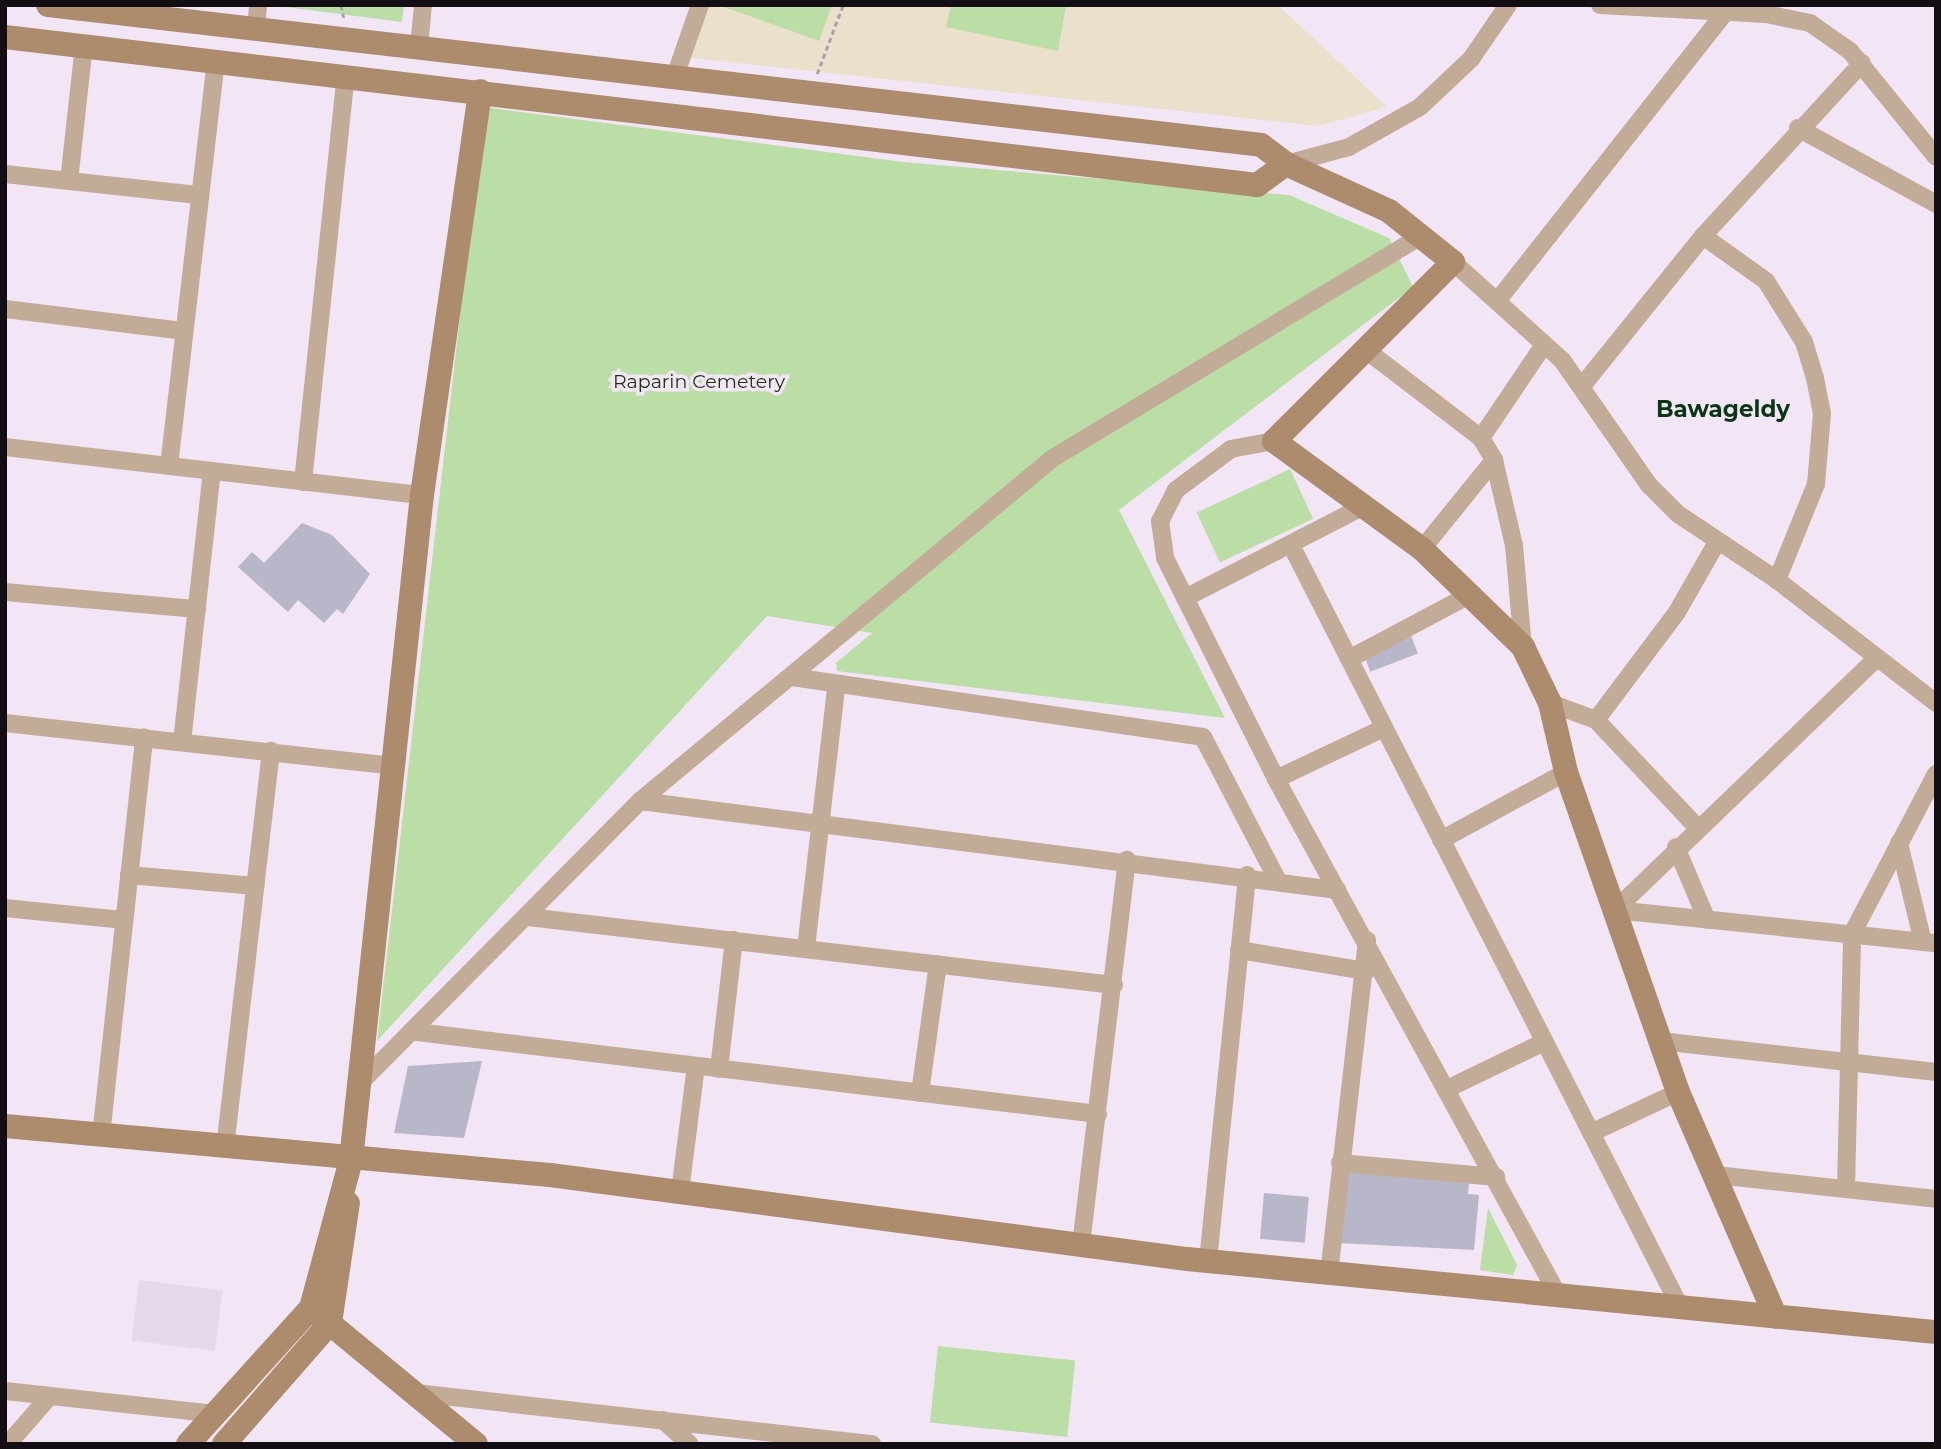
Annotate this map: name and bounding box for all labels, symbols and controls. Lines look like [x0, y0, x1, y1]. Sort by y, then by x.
park label: Raparin Cemetery [613, 371, 785, 393]
district label: Bawageldy [1656, 395, 1790, 423]

